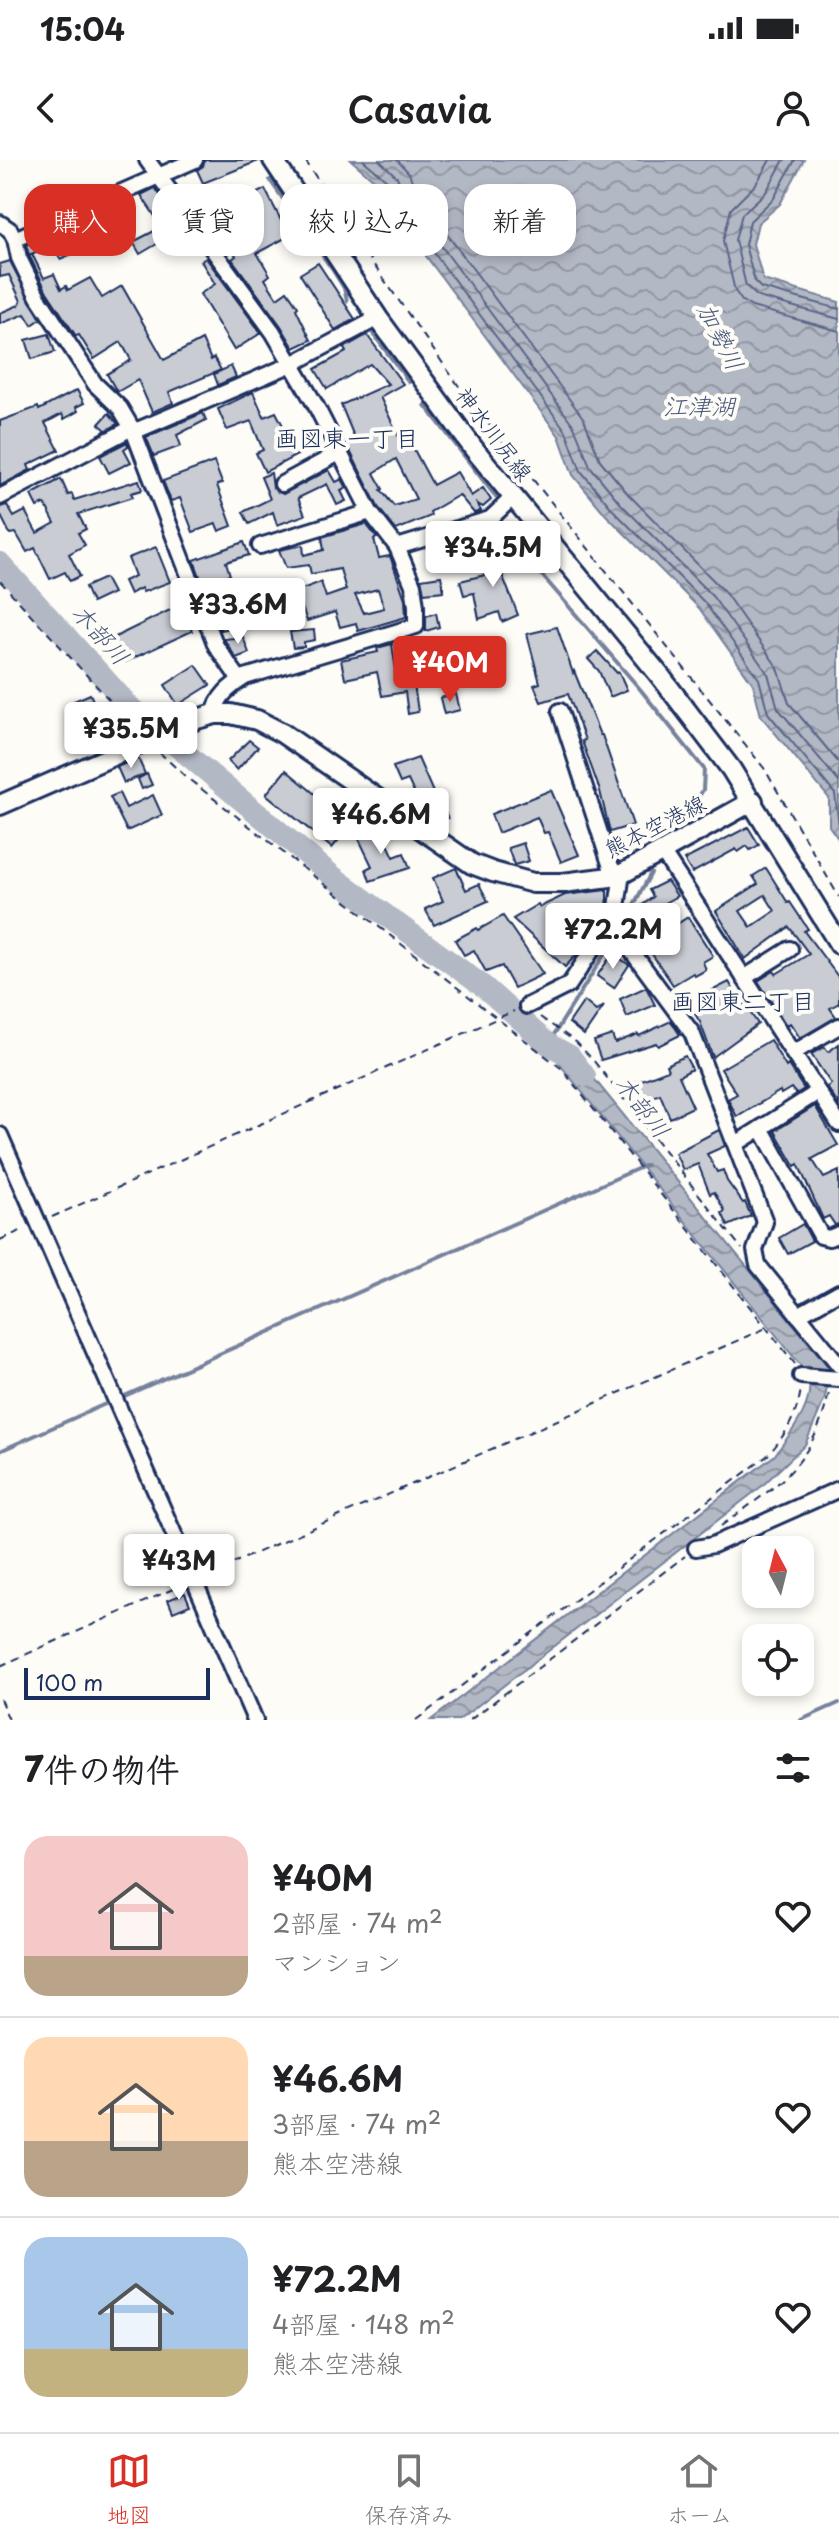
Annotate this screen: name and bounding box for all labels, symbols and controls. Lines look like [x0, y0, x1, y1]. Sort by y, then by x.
text: 15:04 [40, 6, 125, 51]
text: Casavia [348, 81, 491, 135]
icon: back [24, 86, 68, 130]
icon: person [771, 86, 815, 130]
chip: 購入 [24, 184, 136, 256]
chip: 賃貸 [152, 184, 264, 256]
chip: 絞り込み [280, 184, 448, 256]
chip: 新着 [464, 184, 576, 256]
water label: 加勢川 [689, 296, 754, 376]
street label: 神水川尻線 [449, 379, 541, 487]
water label: 江津湖 [663, 387, 737, 423]
district label: 画図東一丁目 [275, 419, 419, 455]
pin: ¥34.5M [428, 521, 558, 589]
text: ¥34.5M [443, 527, 543, 566]
pin: ¥33.6M [173, 578, 303, 646]
text: ¥33.6M [188, 584, 288, 623]
water label: 木部川 [64, 595, 139, 672]
pin: ¥40M [403, 636, 497, 704]
text: ¥40M [411, 642, 489, 681]
pin: ¥35.5M [66, 702, 196, 770]
text: ¥35.5M [82, 708, 180, 747]
street label: 熊本空港線 [598, 785, 711, 864]
pin: ¥46.6M [316, 788, 446, 856]
text: ¥46.6M [331, 794, 431, 833]
pin: ¥72.2M [548, 903, 678, 971]
text: ¥72.2M [563, 909, 663, 948]
district label: 画図東二丁目 [671, 982, 815, 1018]
water label: 木部川 [607, 1066, 680, 1145]
pin: ¥43M [132, 1534, 226, 1602]
north arrow [742, 1536, 814, 1608]
map controls [742, 1536, 814, 1696]
text: ¥43M [142, 1540, 216, 1579]
button: locate [742, 1624, 814, 1696]
scale bar [24, 1664, 210, 1700]
text: 100 m [36, 1665, 103, 1698]
text: 7件の物件 [24, 1742, 180, 1794]
icon: filters [771, 1746, 815, 1790]
text: ¥40M [272, 1851, 373, 1903]
icon: home [88, 1868, 184, 1964]
icon: heart [771, 1894, 815, 1938]
text: 2部屋 · 74 m² [272, 1903, 443, 1942]
text: マンション [272, 1942, 401, 1981]
text: ¥46.6M [272, 2052, 403, 2104]
icon: home [88, 2069, 184, 2165]
icon: heart [771, 2095, 815, 2139]
text: 3部屋 · 74 m² [272, 2104, 441, 2143]
text: 熊本空港線 [272, 2143, 402, 2182]
text: ¥72.2M [272, 2252, 402, 2304]
icon: home [88, 2269, 184, 2365]
icon: heart [771, 2295, 815, 2339]
text: 4部屋 · 148 m² [272, 2304, 455, 2343]
text: 熊本空港線 [272, 2343, 402, 2382]
tab: 地図 [107, 2449, 151, 2530]
tab: 保存済み [365, 2449, 453, 2530]
tab: ホーム [667, 2449, 732, 2530]

